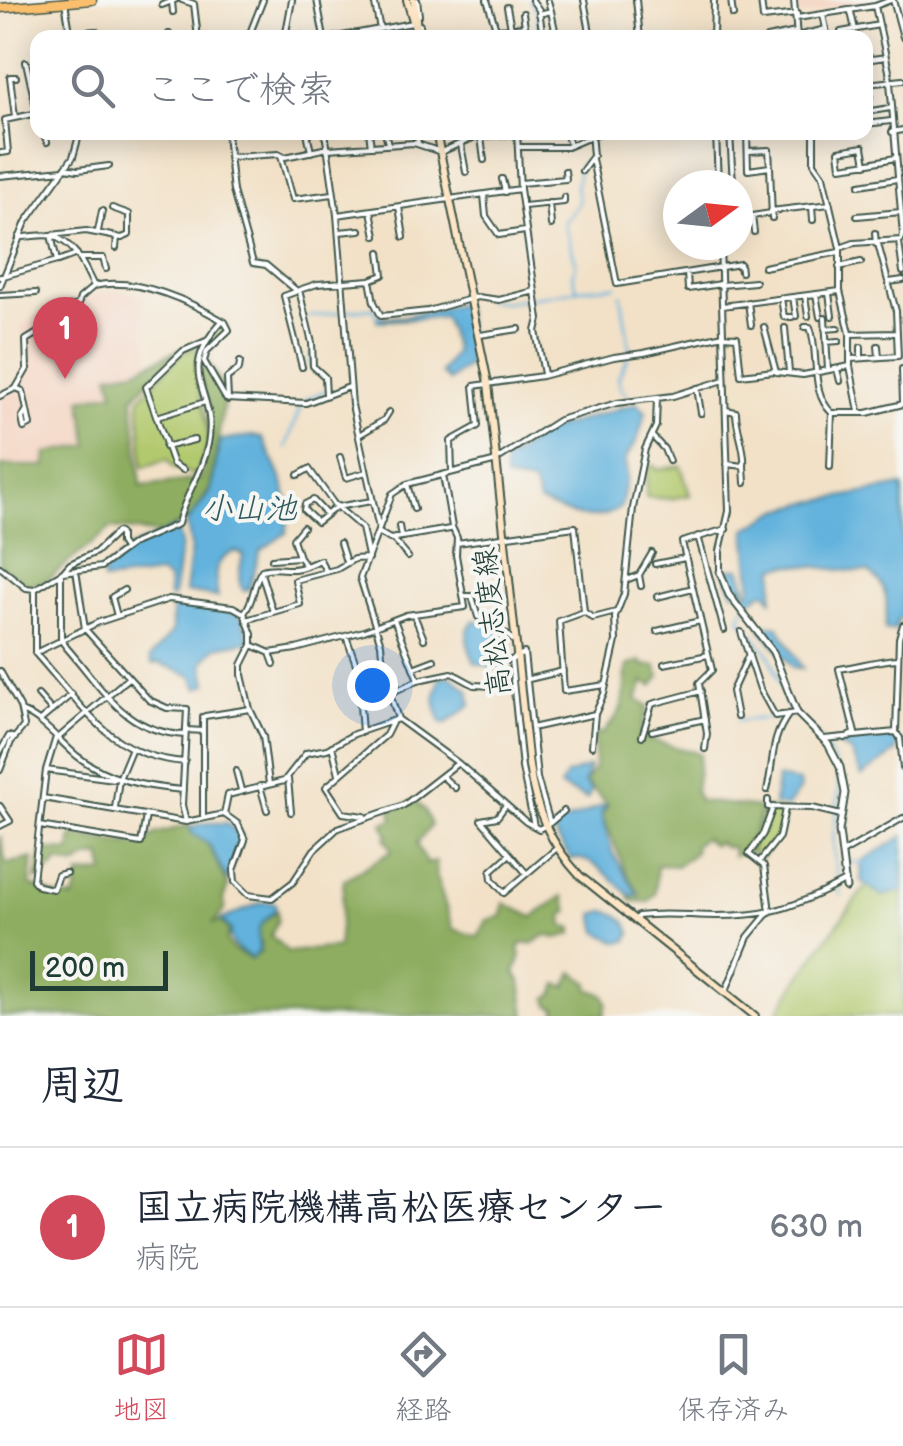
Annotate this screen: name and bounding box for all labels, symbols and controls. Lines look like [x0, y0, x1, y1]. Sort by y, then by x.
search box [30, 30, 873, 140]
icon: search [65, 58, 120, 113]
text: ここで検索 [145, 68, 335, 113]
north arrow [663, 170, 753, 260]
pin: 1 [32, 296, 98, 379]
water label: 小山池 [201, 490, 298, 529]
street label: 高松志度線 [467, 545, 519, 698]
your location [347, 660, 398, 711]
scale bar [30, 946, 168, 990]
text: 200 m [45, 952, 125, 985]
text: 周辺 [40, 1061, 124, 1112]
text: 国立病院機構高松医療センター [135, 1186, 667, 1231]
text: 1 [66, 1208, 79, 1247]
text: 630 m [770, 1208, 863, 1247]
text: 病院 [135, 1239, 199, 1278]
tab: 地図 [113, 1327, 169, 1427]
tab: 経路 [395, 1327, 452, 1427]
tab: 保存済み [678, 1327, 790, 1427]

